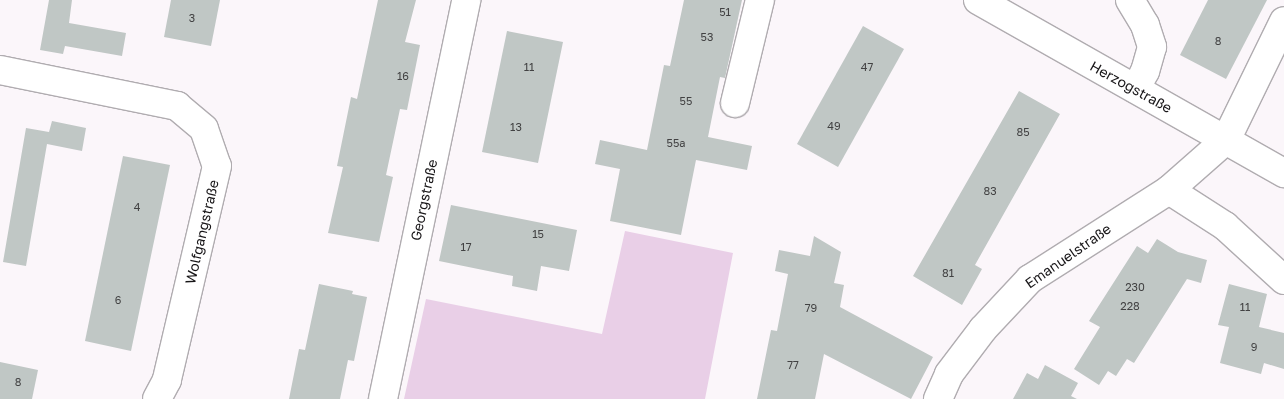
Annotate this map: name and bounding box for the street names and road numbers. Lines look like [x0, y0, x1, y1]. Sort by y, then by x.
street label: Herzogstraße [1087, 58, 1175, 116]
street label: Georgstraße [407, 158, 441, 242]
street label: Wolfgangstraße [182, 178, 222, 286]
street label: Emanuelstraße [1022, 220, 1114, 292]

